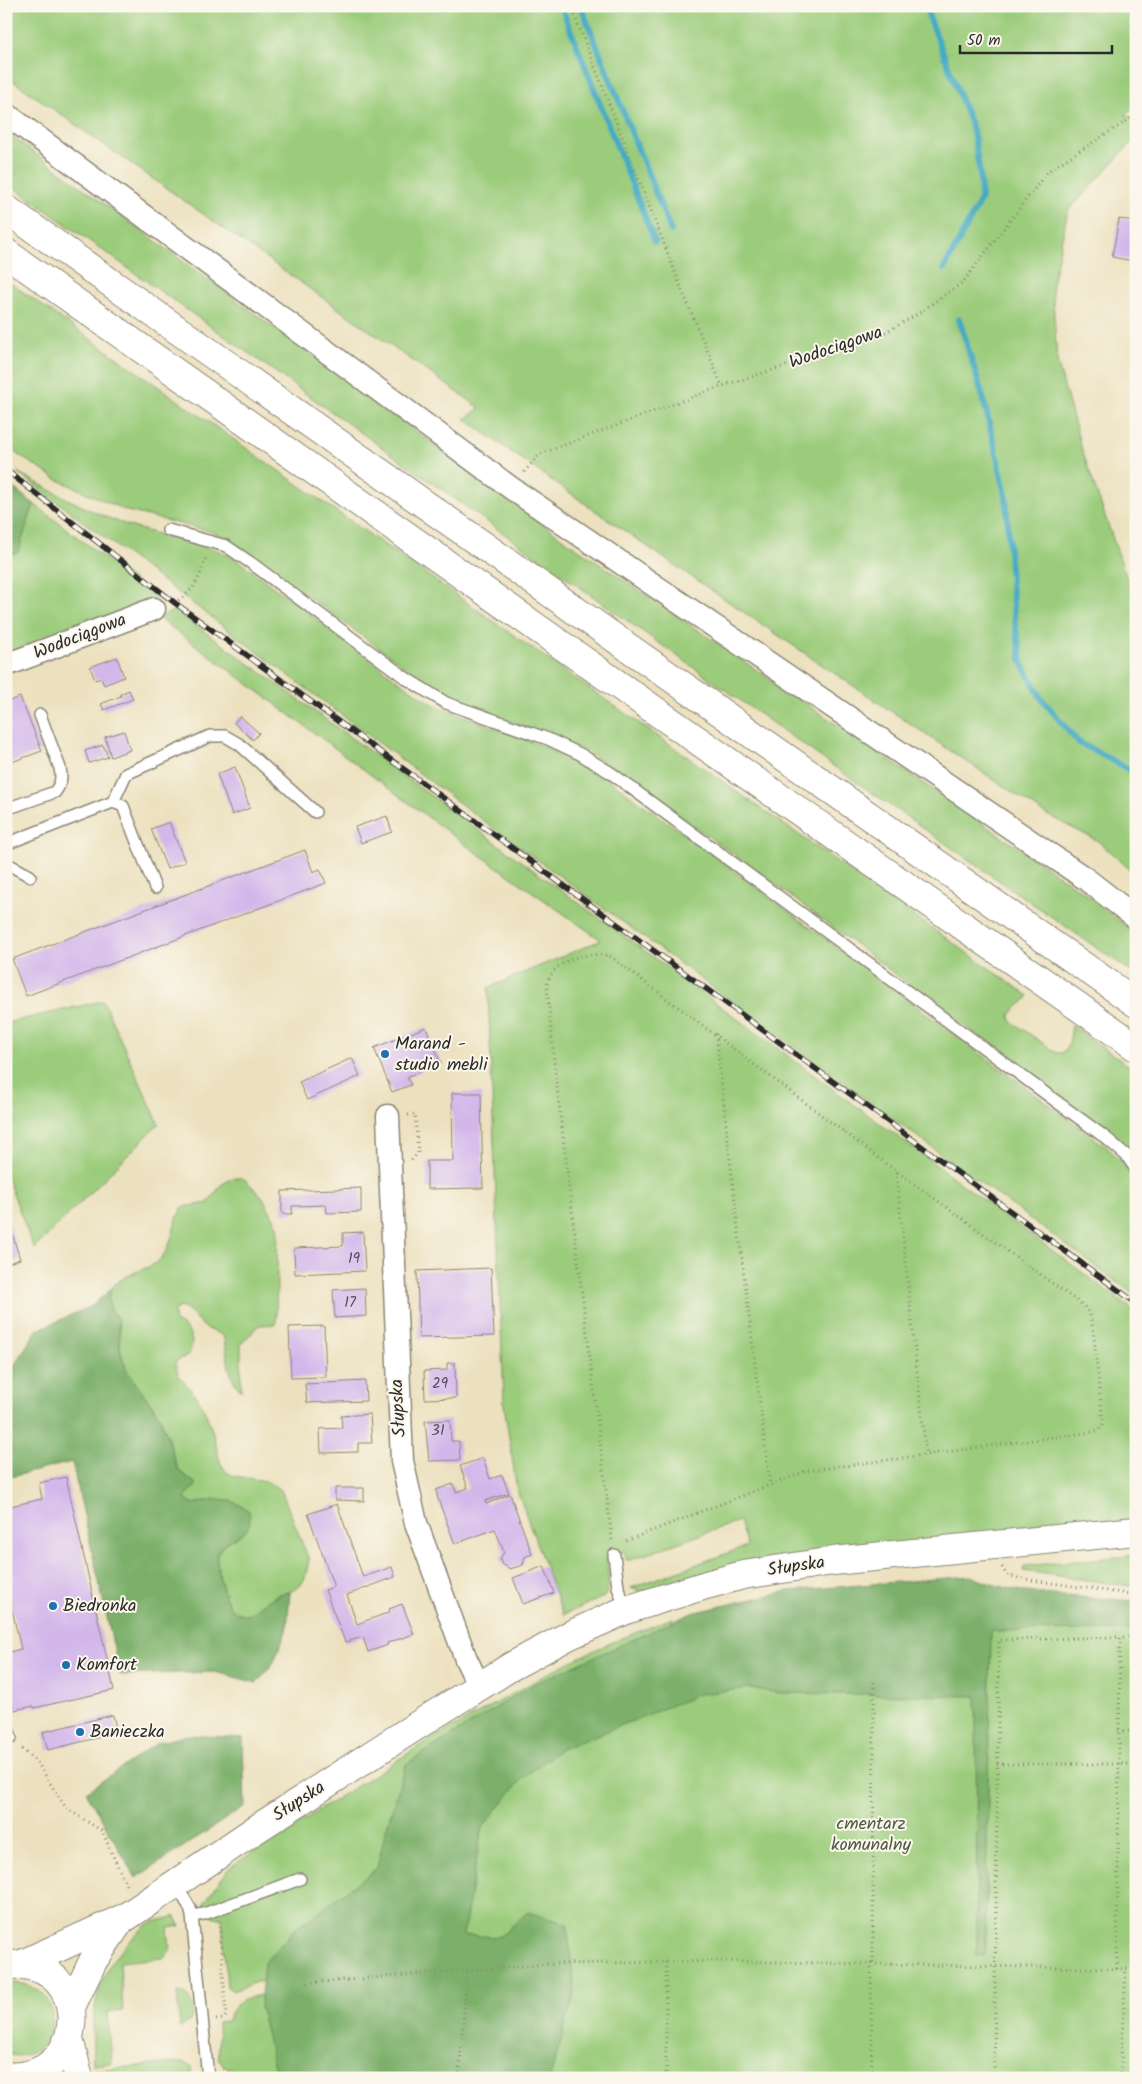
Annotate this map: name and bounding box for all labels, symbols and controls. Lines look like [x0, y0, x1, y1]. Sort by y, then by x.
scale bar [960, 22, 1112, 54]
text: 50 m [967, 29, 1001, 53]
street label: Wodociągowa [785, 318, 887, 378]
street label: Wodociągowa [29, 606, 131, 668]
place label: Marand - studio mebli [395, 1030, 488, 1080]
marker: Marand - studio mebli [379, 1048, 391, 1060]
house number: 19 [348, 1247, 361, 1271]
house number: 17 [344, 1291, 357, 1315]
house number: 29 [432, 1372, 449, 1396]
street label: Słupska [383, 1378, 415, 1438]
house number: 31 [431, 1419, 445, 1443]
street label: Słupska [765, 1549, 827, 1585]
place label: Biedronka [63, 1592, 136, 1621]
marker: Biedronka [47, 1600, 59, 1612]
place label: Komfort [76, 1651, 138, 1680]
marker: Komfort [60, 1659, 72, 1671]
place label: Banieczka [90, 1718, 165, 1747]
marker: Banieczka [74, 1726, 86, 1738]
street label: Słupska [267, 1774, 331, 1830]
park label: cmentarz komunalny [831, 1810, 912, 1860]

